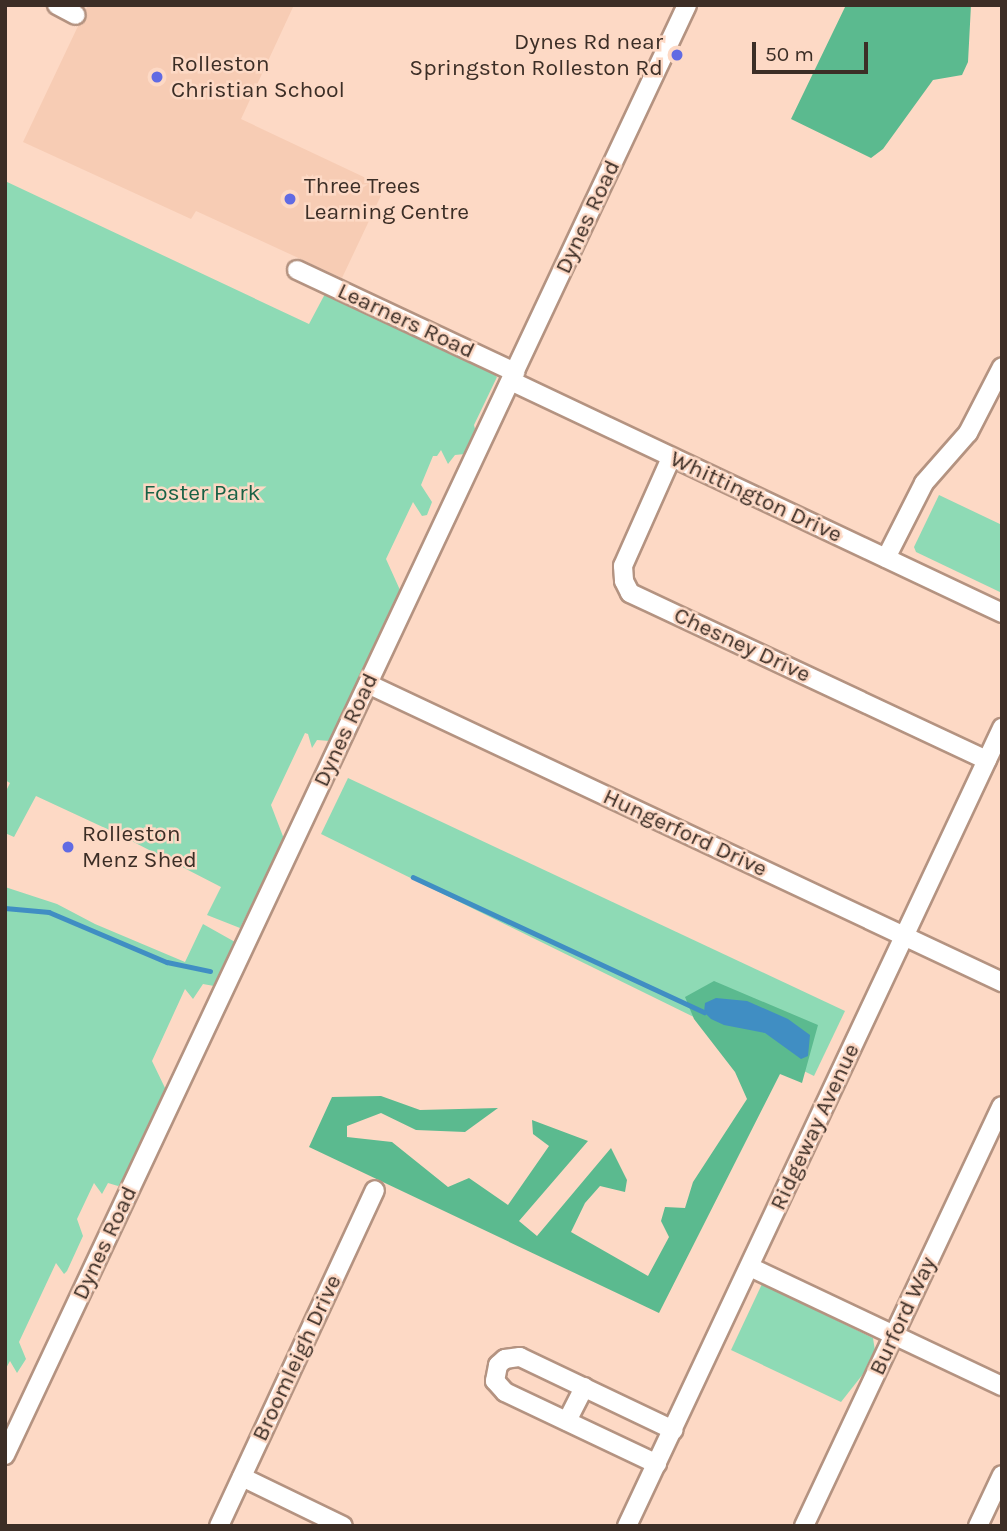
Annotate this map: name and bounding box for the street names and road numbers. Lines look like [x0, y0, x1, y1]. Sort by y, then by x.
street label: Dynes Road [550, 156, 626, 278]
street label: Learners Road [333, 277, 479, 365]
street label: Whittington Drive [666, 445, 846, 549]
street label: Chesney Drive [669, 601, 815, 689]
street label: Dynes Road [308, 669, 384, 791]
street label: Hungerford Drive [599, 783, 771, 883]
street label: Ridgeway Avenue [764, 1039, 866, 1215]
street label: Dynes Road [67, 1182, 143, 1304]
street label: Burford Way [864, 1252, 942, 1380]
street label: Broomleigh Drive [246, 1270, 348, 1446]

